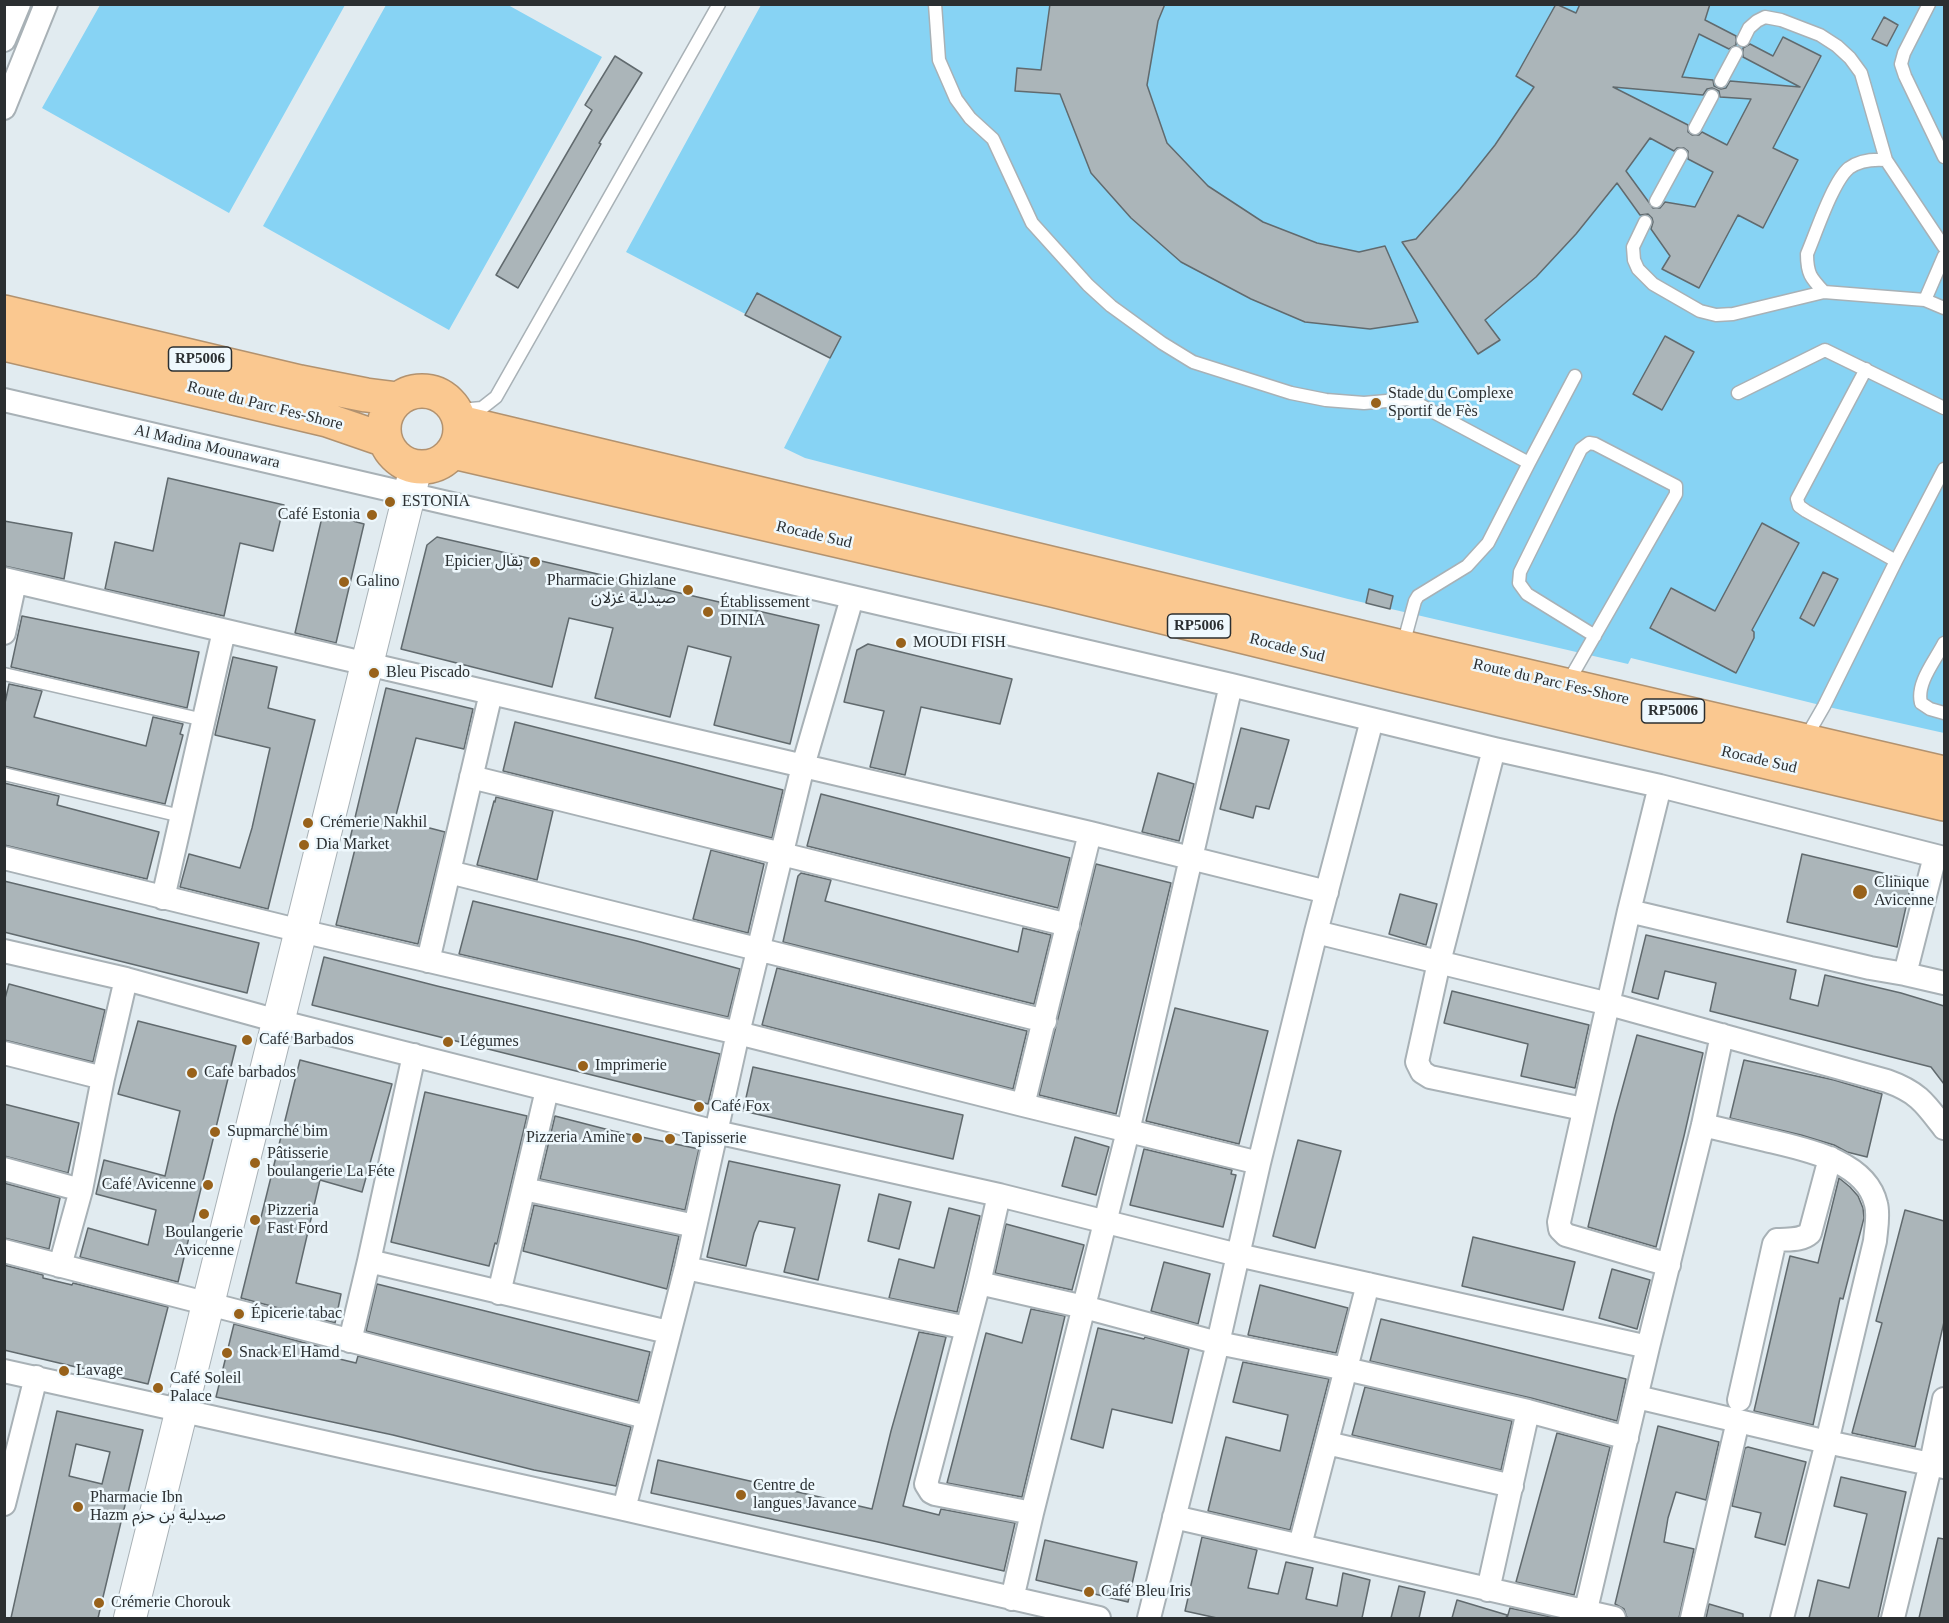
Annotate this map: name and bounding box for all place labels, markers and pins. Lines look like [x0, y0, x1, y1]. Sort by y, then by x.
place label: Stade du Complexe Sportif de Fès [1388, 384, 1513, 422]
marker: Stade du Complexe Sportif de Fès [1369, 396, 1383, 410]
place label: ESTONIA [402, 492, 470, 512]
marker: ESTONIA [383, 495, 397, 509]
place label: Café Estonia [278, 505, 360, 525]
marker: Café Estonia [365, 508, 379, 522]
place label: Epicier بقال [445, 552, 523, 572]
marker: Epicier بقال [528, 555, 542, 569]
place label: Pharmacie Ghizlane صيدلية غزلان [547, 571, 676, 609]
place label: Galino [356, 572, 400, 592]
marker: Galino [337, 575, 351, 589]
marker: Pharmacie Ghizlane صيدلية غزلان [681, 583, 695, 597]
place label: Établissement DINIA [720, 593, 810, 631]
marker: Établissement DINIA [701, 605, 715, 619]
place label: MOUDI FISH [913, 633, 1006, 653]
marker: MOUDI FISH [894, 636, 908, 650]
place label: Bleu Piscado [386, 663, 470, 683]
marker: Bleu Piscado [367, 666, 381, 680]
place label: Crémerie Nakhil [320, 813, 427, 833]
marker: Crémerie Nakhil [301, 816, 315, 830]
place label: Dia Market [316, 835, 389, 855]
marker: Dia Market [297, 838, 311, 852]
place label: Clinique Avicenne [1874, 873, 1934, 911]
marker: Clinique Avicenne [1851, 883, 1869, 901]
place label: Café Barbados [259, 1030, 354, 1050]
place label: Légumes [460, 1032, 519, 1052]
marker: Café Barbados [240, 1033, 254, 1047]
marker: Légumes [441, 1035, 455, 1049]
place label: Imprimerie [595, 1056, 667, 1076]
marker: Imprimerie [576, 1059, 590, 1073]
place label: Cafe barbados [204, 1063, 296, 1083]
marker: Cafe barbados [185, 1066, 199, 1080]
place label: Café Fox [711, 1097, 770, 1117]
marker: Café Fox [692, 1100, 706, 1114]
place label: Supmarché bim [227, 1122, 328, 1142]
marker: Supmarché bim [208, 1125, 222, 1139]
place label: Pizzeria Amine [526, 1128, 625, 1148]
place label: Tapisserie [682, 1129, 747, 1149]
marker: Pizzeria Amine [630, 1131, 644, 1145]
marker: Tapisserie [663, 1132, 677, 1146]
place label: Pâtisserie boulangerie La Féte [267, 1144, 395, 1182]
marker: Pâtisserie boulangerie La Féte [248, 1156, 262, 1170]
place label: Café Avicenne [102, 1175, 196, 1195]
marker: Café Avicenne [201, 1178, 215, 1192]
place label: Pizzeria Fast Ford [267, 1201, 328, 1239]
marker: Boulangerie Avicenne [197, 1207, 211, 1221]
marker: Pizzeria Fast Ford [248, 1213, 262, 1227]
place label: Boulangerie Avicenne [165, 1223, 243, 1261]
place label: Épicerie tabac [251, 1304, 342, 1324]
marker: Épicerie tabac [232, 1307, 246, 1321]
place label: Snack El Hamd [239, 1343, 339, 1363]
marker: Snack El Hamd [220, 1346, 234, 1360]
place label: Lavage [76, 1361, 123, 1381]
marker: Lavage [57, 1364, 71, 1378]
place label: Café Soleil Palace [170, 1369, 242, 1407]
marker: Café Soleil Palace [151, 1381, 165, 1395]
place label: Centre de langues Javance [753, 1476, 857, 1514]
place label: Pharmacie Ibn Hazm صيدلية بن حزم [90, 1488, 226, 1526]
marker: Centre de langues Javance [734, 1488, 748, 1502]
marker: Pharmacie Ibn Hazm صيدلية بن حزم [71, 1500, 85, 1514]
place label: Café Bleu Iris [1101, 1582, 1191, 1602]
marker: Café Bleu Iris [1082, 1585, 1096, 1599]
place label: Crémerie Chorouk [111, 1593, 231, 1613]
marker: Crémerie Chorouk [92, 1596, 106, 1610]

